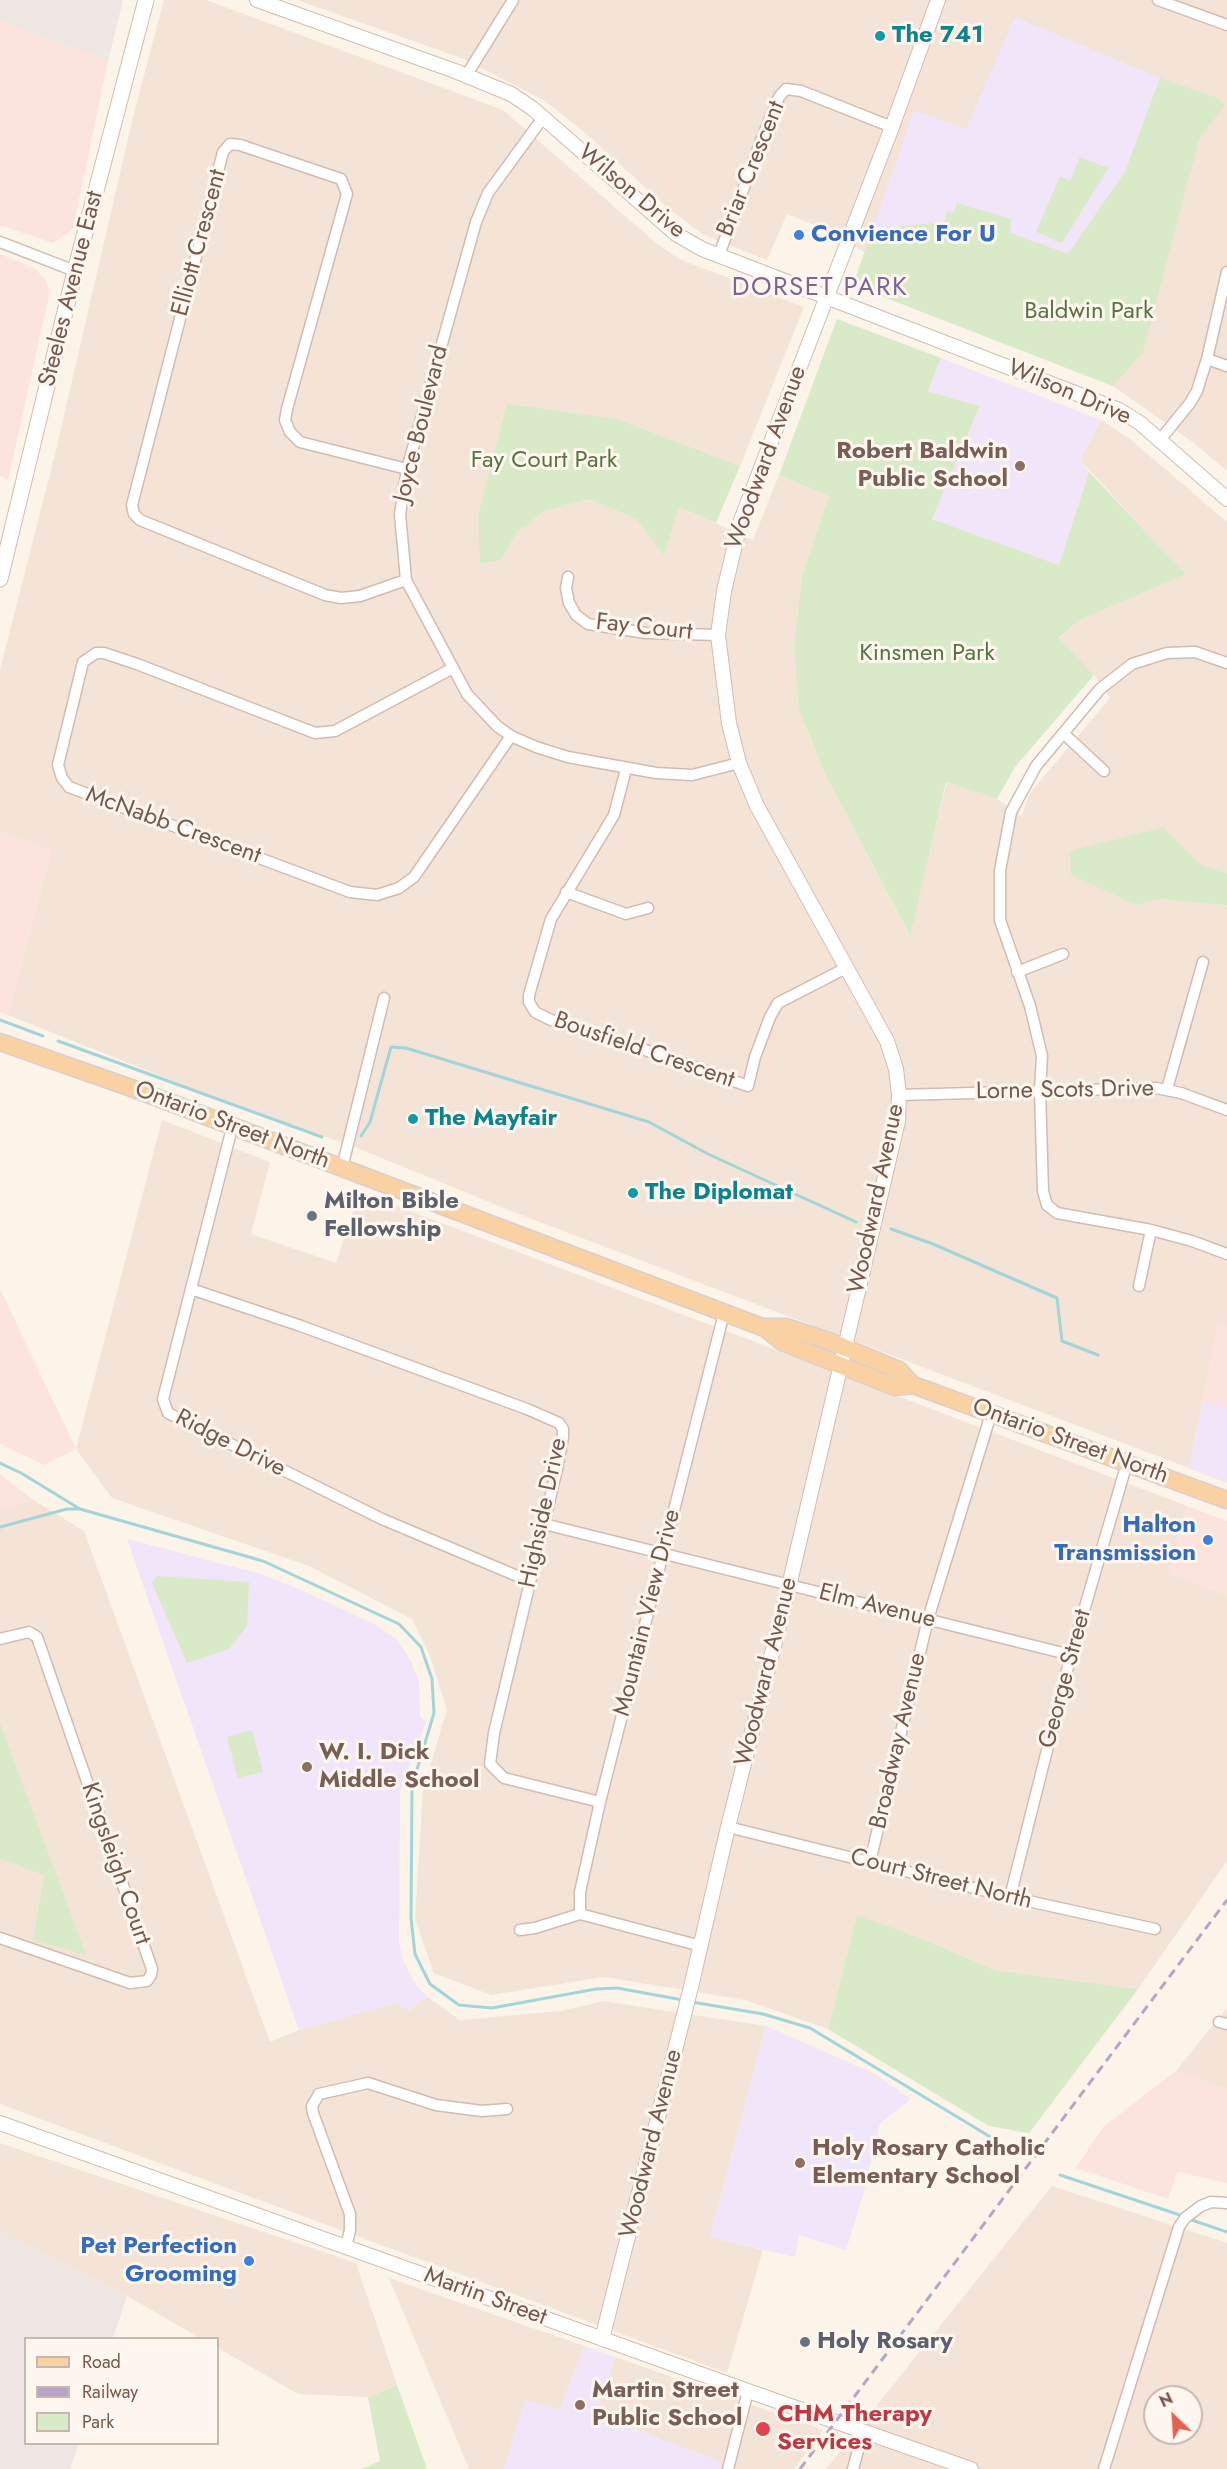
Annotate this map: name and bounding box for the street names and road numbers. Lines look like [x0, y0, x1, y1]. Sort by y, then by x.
street label: Briar Crescent [712, 97, 792, 241]
street label: Wilson Drive [571, 139, 691, 245]
street label: Elliott Crescent [167, 166, 233, 320]
street label: Steeles Avenue East [34, 188, 110, 390]
street label: Joyce Boulevard [389, 343, 455, 505]
street label: Wilson Drive [1003, 354, 1135, 432]
street label: Woodward Avenue [720, 362, 814, 554]
street label: Fay Court [594, 609, 694, 647]
street label: McNabb Crescent [82, 781, 264, 871]
street label: Bousfield Crescent [550, 1007, 738, 1095]
street label: Lorne Scots Drive [976, 1075, 1154, 1107]
street label: Ontario Street North [130, 1076, 334, 1176]
street label: Woodward Avenue [843, 1101, 911, 1297]
street label: Ontario Street North [968, 1393, 1172, 1491]
street label: Ridge Drive [170, 1404, 290, 1484]
street label: Highside Drive [514, 1436, 574, 1590]
street label: Mountain View Drive [608, 1507, 688, 1719]
street label: Woodward Avenue [730, 1575, 804, 1769]
street label: Elm Avenue [816, 1579, 938, 1635]
street label: George Street [1034, 1606, 1098, 1752]
street label: Broadway Avenue [865, 1650, 933, 1832]
street label: Kingsleigh Court [74, 1779, 156, 1949]
street label: Court Street North [847, 1844, 1035, 1916]
street label: Woodward Avenue [615, 2047, 689, 2241]
street label: Martin Street [420, 2262, 550, 2332]

